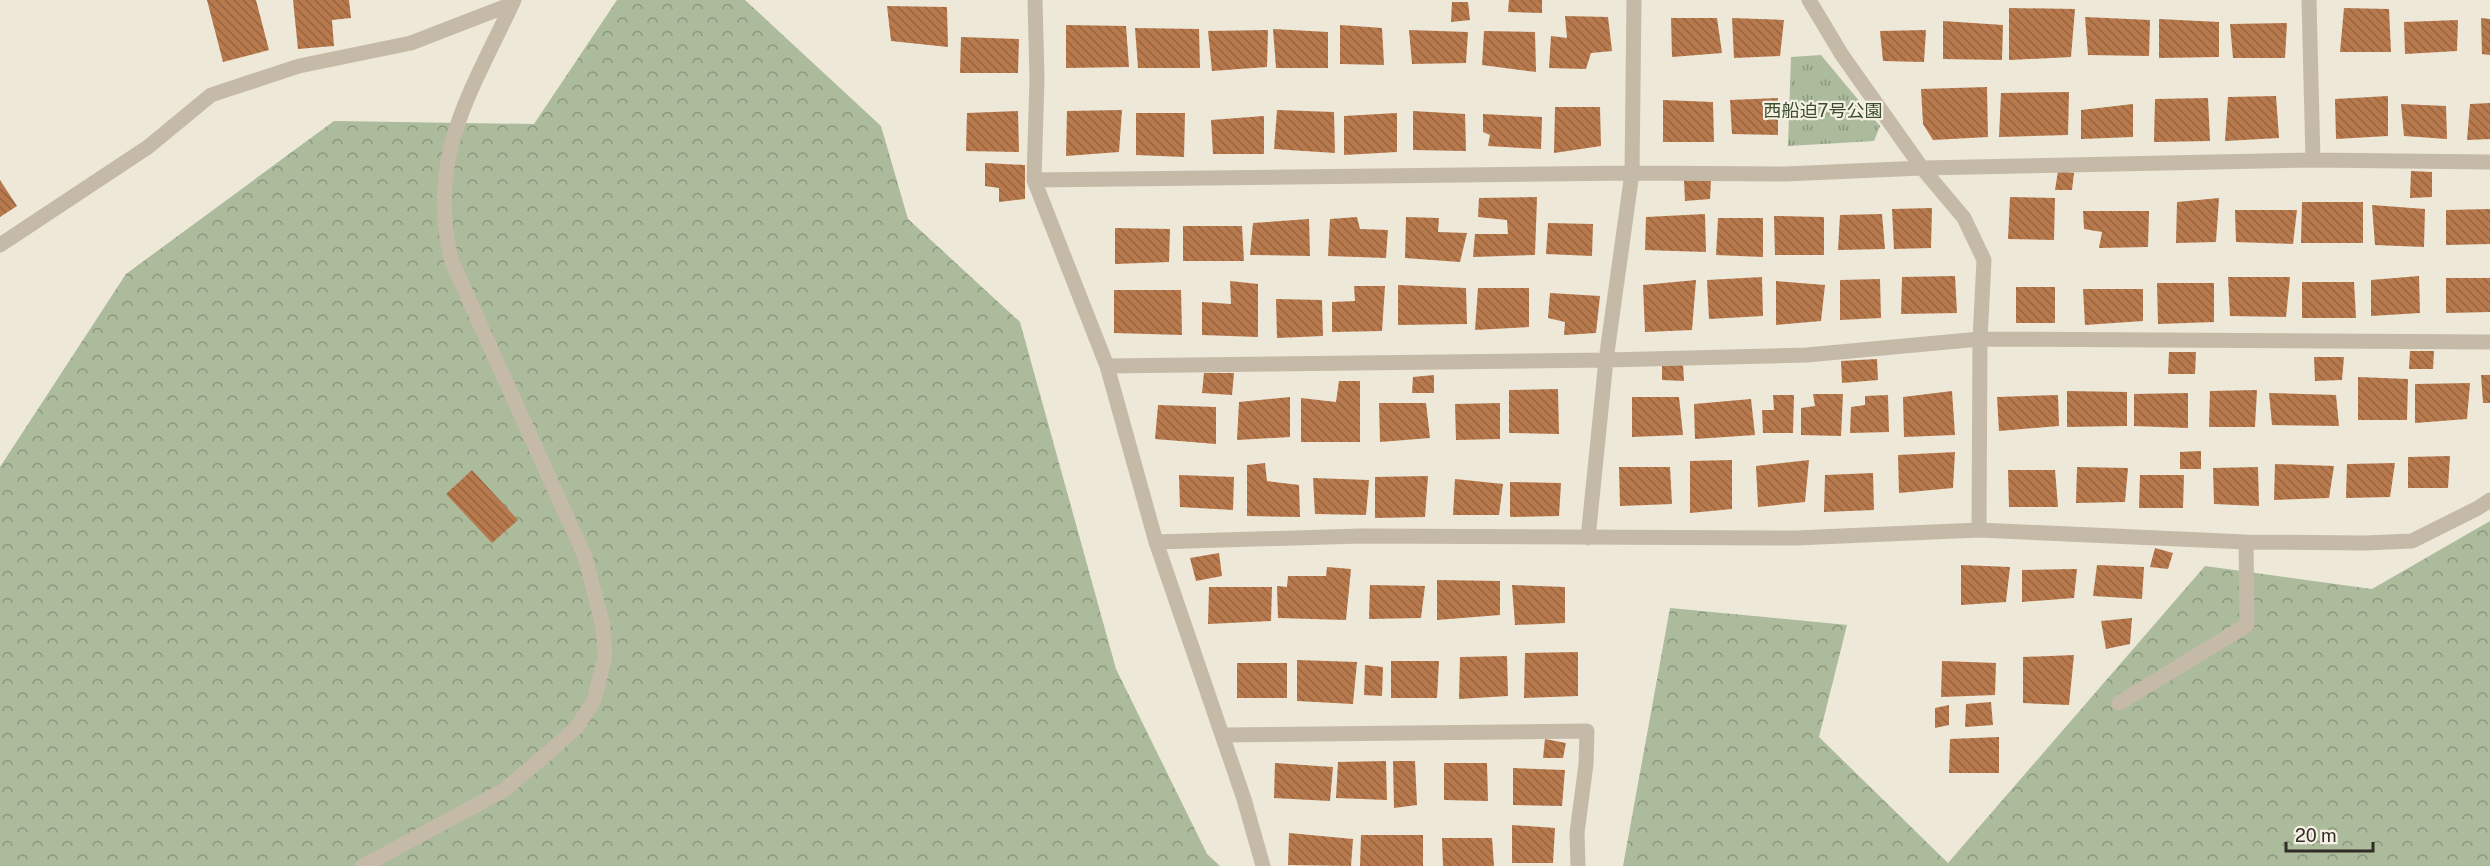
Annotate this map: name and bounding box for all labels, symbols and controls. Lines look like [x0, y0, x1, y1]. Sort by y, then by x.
park label: 西船迫7号公園 [1764, 100, 1882, 121]
scale bar [2286, 815, 2373, 853]
text: 20 m [2295, 825, 2337, 846]

